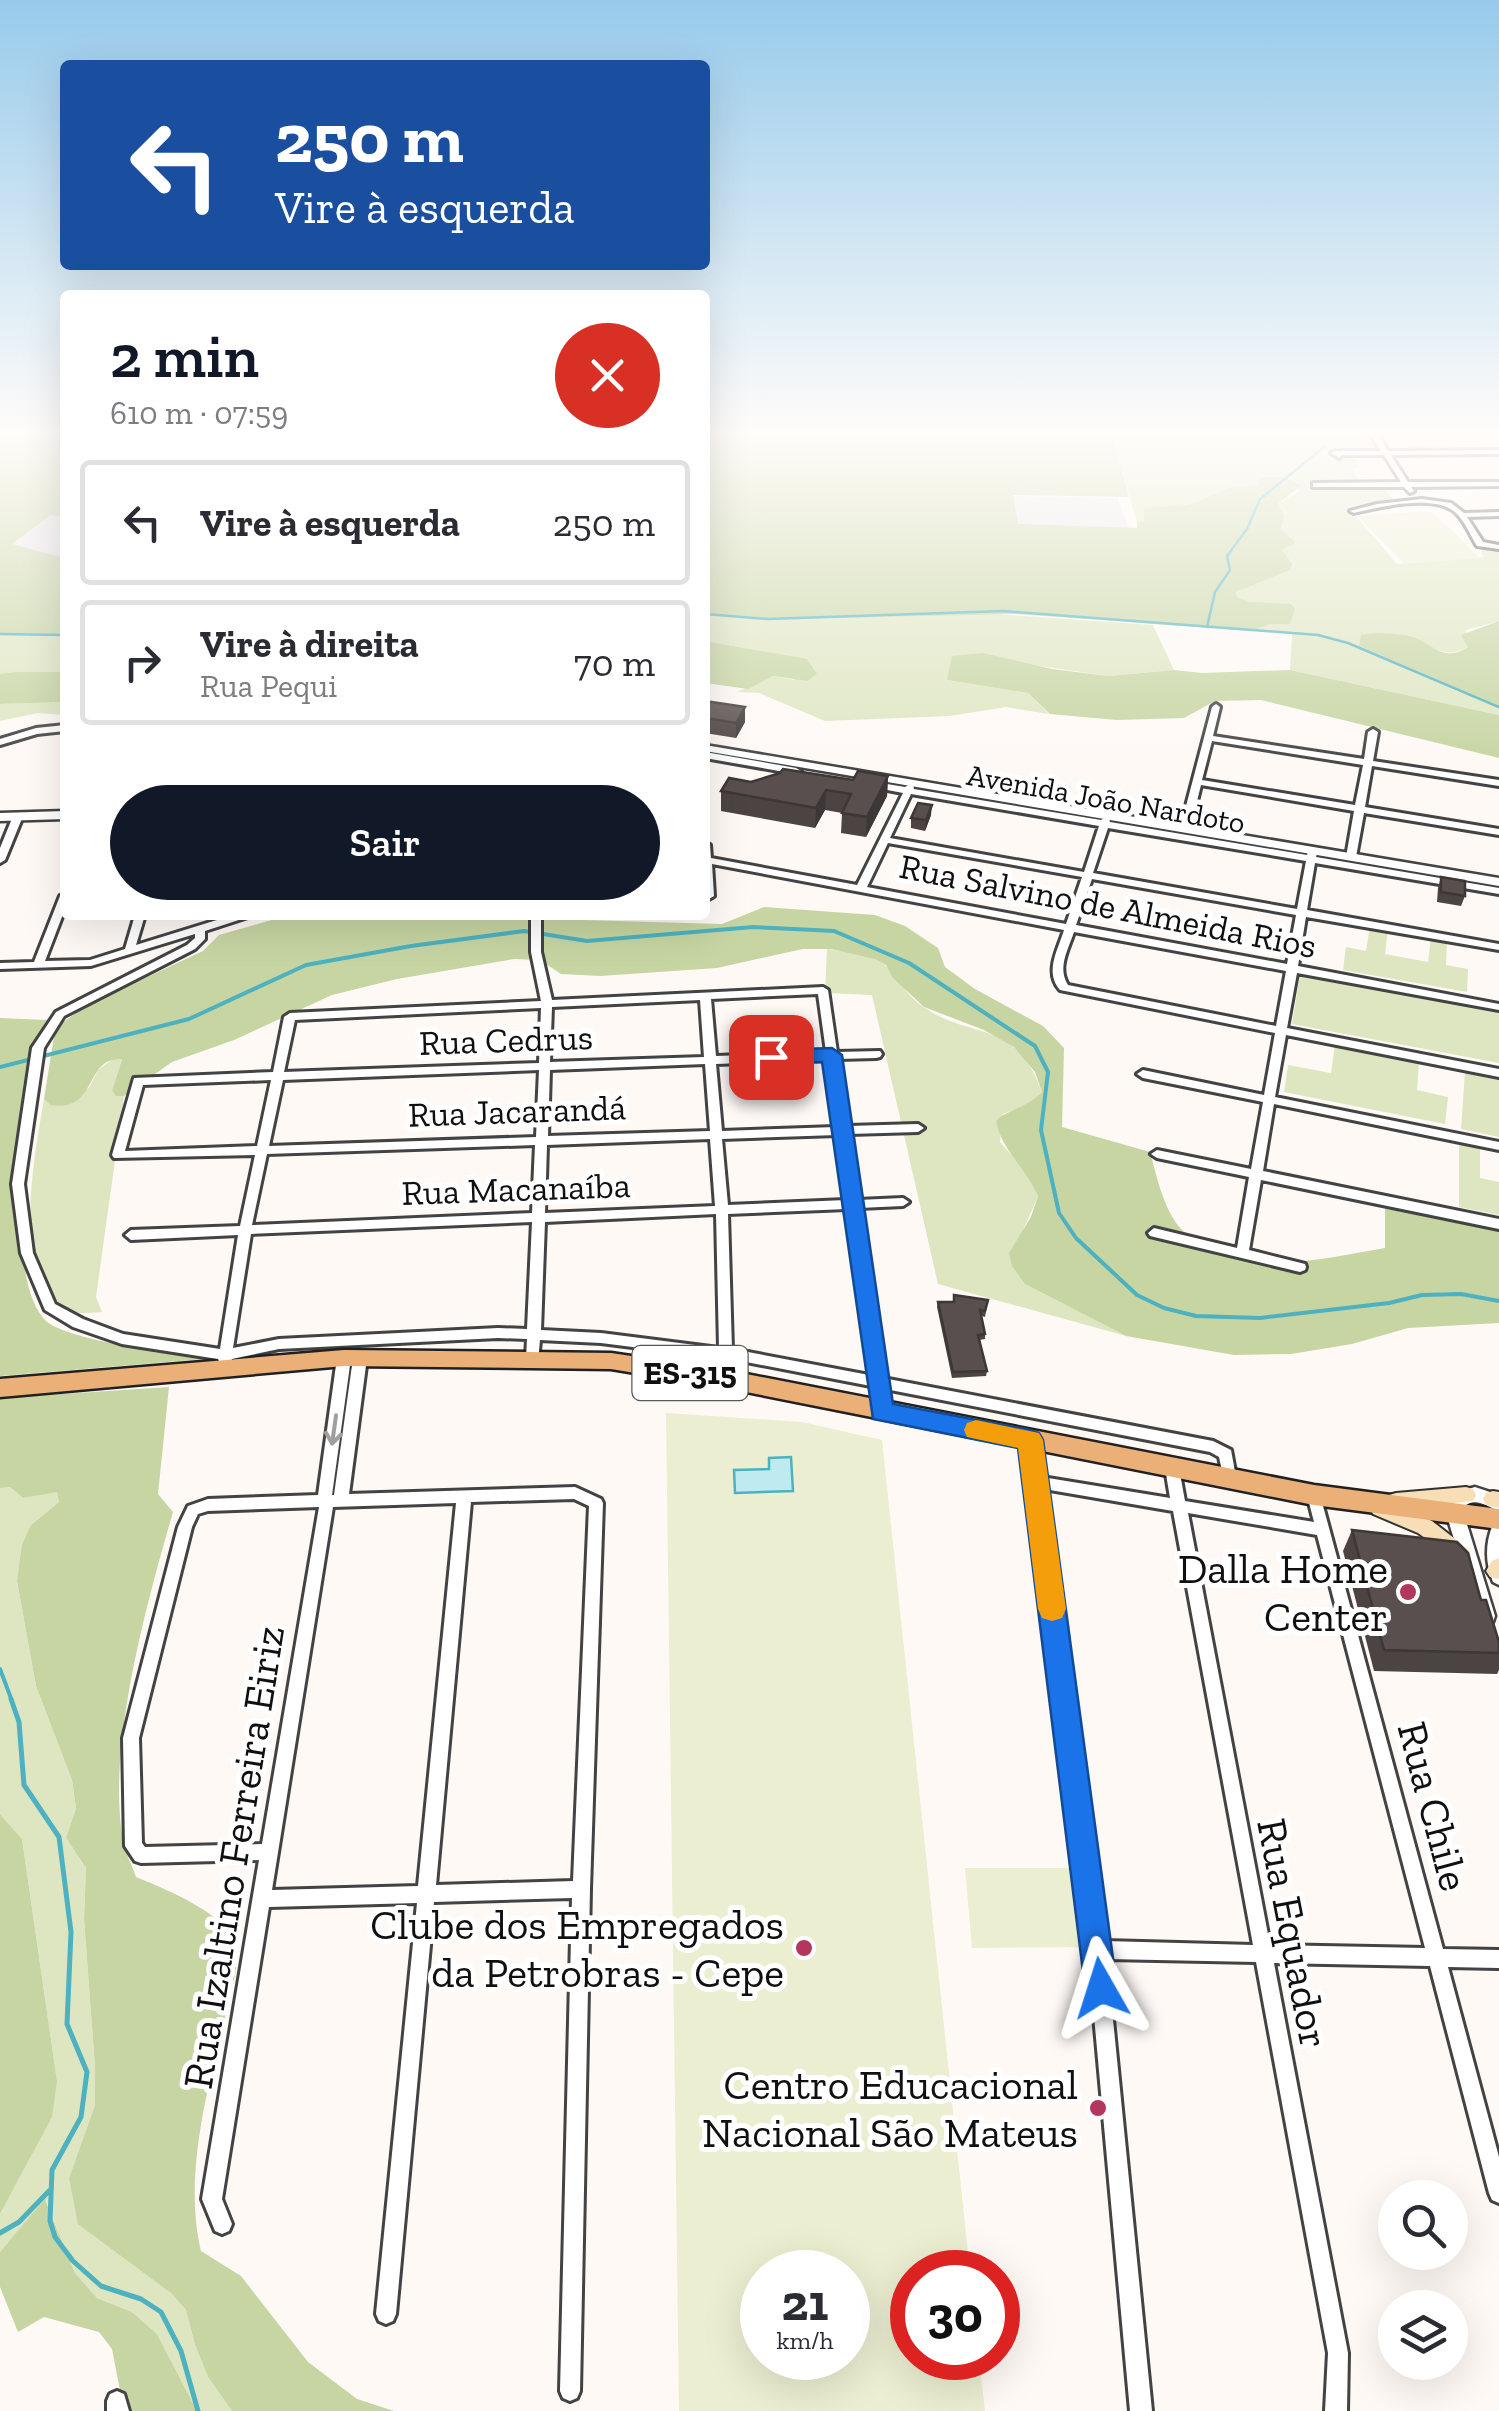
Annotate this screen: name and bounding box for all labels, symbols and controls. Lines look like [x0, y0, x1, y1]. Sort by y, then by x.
text: 250 m [275, 96, 464, 180]
icon: left [110, 100, 240, 230]
text: Vire à esquerda [275, 181, 575, 235]
text: 2 min [110, 320, 259, 392]
button: close [555, 323, 660, 428]
text: 610 m · 07:59 [110, 394, 288, 432]
icon: left [115, 495, 170, 550]
text: Vire à esquerda [200, 500, 460, 546]
text: 250 m [553, 500, 655, 546]
text: Vire à direita [200, 621, 419, 667]
icon: right [115, 635, 170, 690]
text: 70 m [574, 640, 655, 686]
text: Rua Pequi [200, 667, 337, 705]
street label: Avenida João Nardoto [964, 757, 1248, 841]
button: Sair [110, 785, 660, 900]
street label: Rua Salvino de Almeida Rios [896, 845, 1320, 967]
pin [729, 1015, 814, 1100]
street label: Rua Cedrus [418, 1016, 594, 1064]
icon: arrive [744, 1030, 799, 1085]
street label: Rua Jacarandá [407, 1086, 627, 1136]
street label: Rua Macanaíba [401, 1164, 631, 1214]
road number: ES-315 [632, 1346, 748, 1400]
one-way arrow [324, 1413, 342, 1445]
place label: Dalla Home Center [1178, 1543, 1388, 1642]
marker: Dalla Home Center [1397, 1581, 1419, 1603]
street label: Rua Izaltino Ferreira Eiriz [172, 1622, 295, 2092]
street label: Rua Chile [1387, 1716, 1480, 1896]
street label: Rua Equador [1246, 1814, 1341, 2052]
place label: Clube dos Empregados da Petrobras - Cepe [370, 1899, 784, 1998]
position arrow [1049, 1936, 1153, 2040]
marker: Clube dos Empregados da Petrobras - Cepe [793, 1937, 815, 1959]
place label: Centro Educacional Nacional São Mateus [702, 2059, 1078, 2158]
marker: Centro Educacional Nacional São Mateus [1087, 2097, 1109, 2119]
map controls [1378, 2180, 1468, 2380]
button: search [1378, 2180, 1468, 2270]
speed limit sign: 30 [890, 2250, 1020, 2380]
text: 21 [781, 2273, 829, 2333]
button: layers [1378, 2290, 1468, 2380]
text: km/h [776, 2325, 834, 2355]

